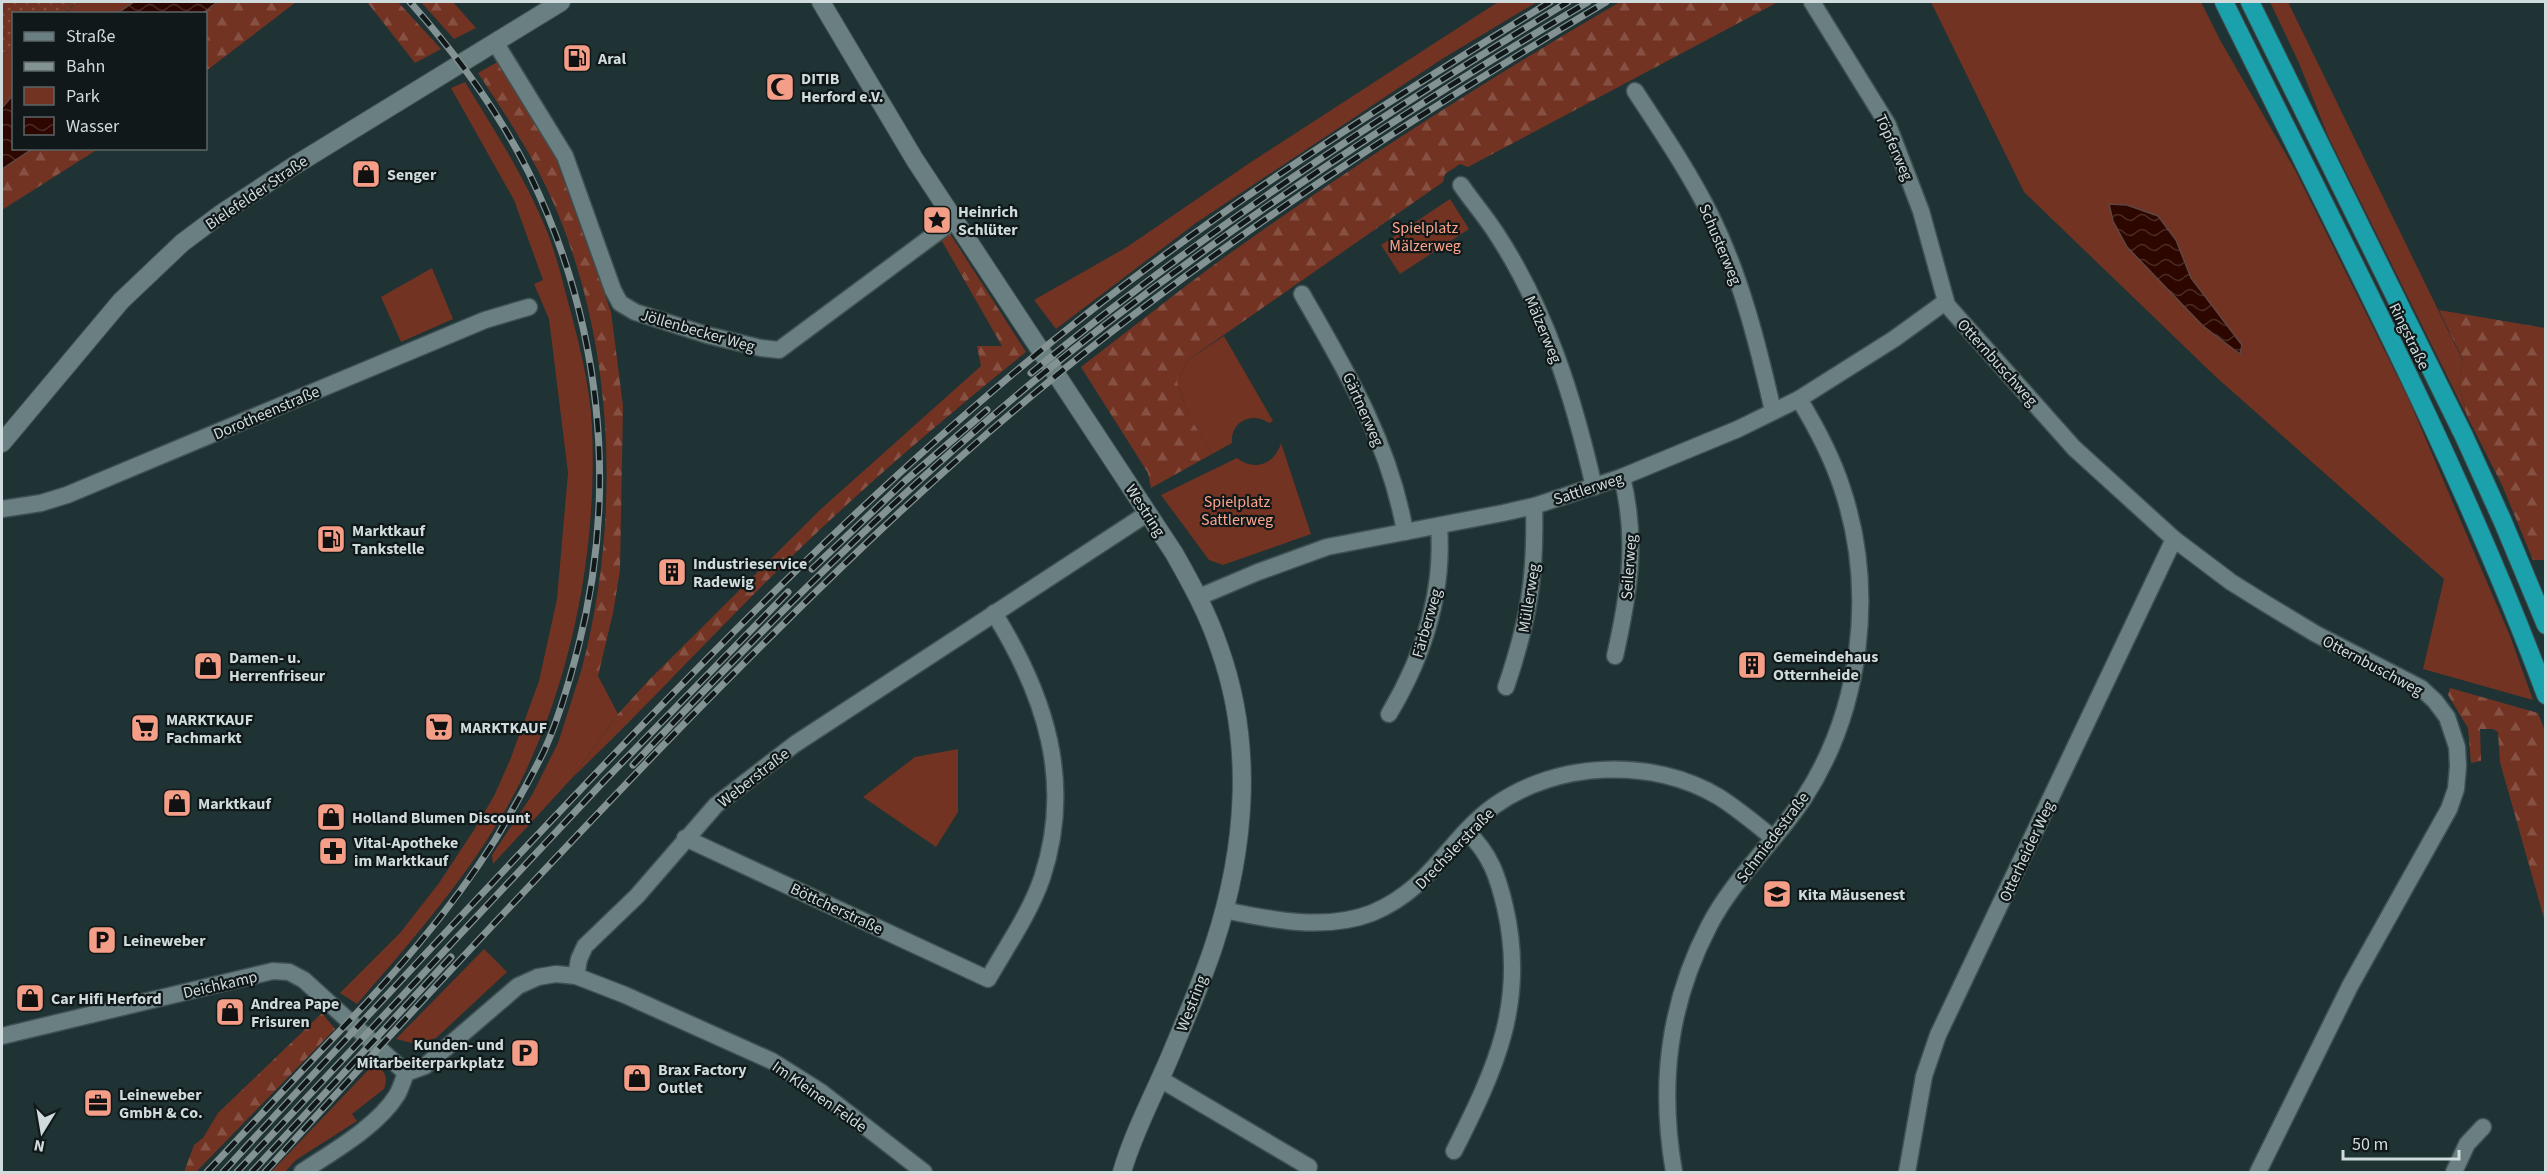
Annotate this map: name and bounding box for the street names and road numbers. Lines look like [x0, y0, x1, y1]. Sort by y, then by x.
street label: Töpferweg [1870, 111, 1918, 184]
street label: Bielefelder Straße [201, 150, 312, 235]
street label: Schusterweg [1693, 201, 1747, 288]
street label: Mälzerweg [1519, 292, 1567, 367]
street label: Ringstraße [2383, 299, 2435, 374]
street label: Jöllenbecker Weg [638, 304, 757, 358]
street label: Otternbuschweg [1952, 314, 2042, 411]
street label: Gärtnerweg [1337, 369, 1389, 450]
street label: Dorotheenstraße [210, 381, 323, 445]
street label: Sattlerweg [1551, 467, 1626, 511]
street label: Westring [1120, 480, 1170, 541]
street label: Seilerweg [1616, 534, 1642, 601]
street label: Müllerweg [1513, 562, 1545, 634]
street label: Färberweg [1407, 586, 1447, 660]
street label: Otternbuschweg [2319, 630, 2427, 702]
street label: Weberstraße [713, 743, 794, 813]
street label: Schmiedestraße [1731, 788, 1814, 888]
street label: Otterheider Weg [1994, 797, 2060, 905]
street label: Drechslerstraße [1410, 803, 1499, 894]
street label: Böttcherstraße [787, 878, 886, 940]
street label: Deichkamp [181, 966, 260, 1004]
street label: Westring [1171, 972, 1213, 1035]
street label: Im Kleinen Felde [768, 1056, 871, 1138]

